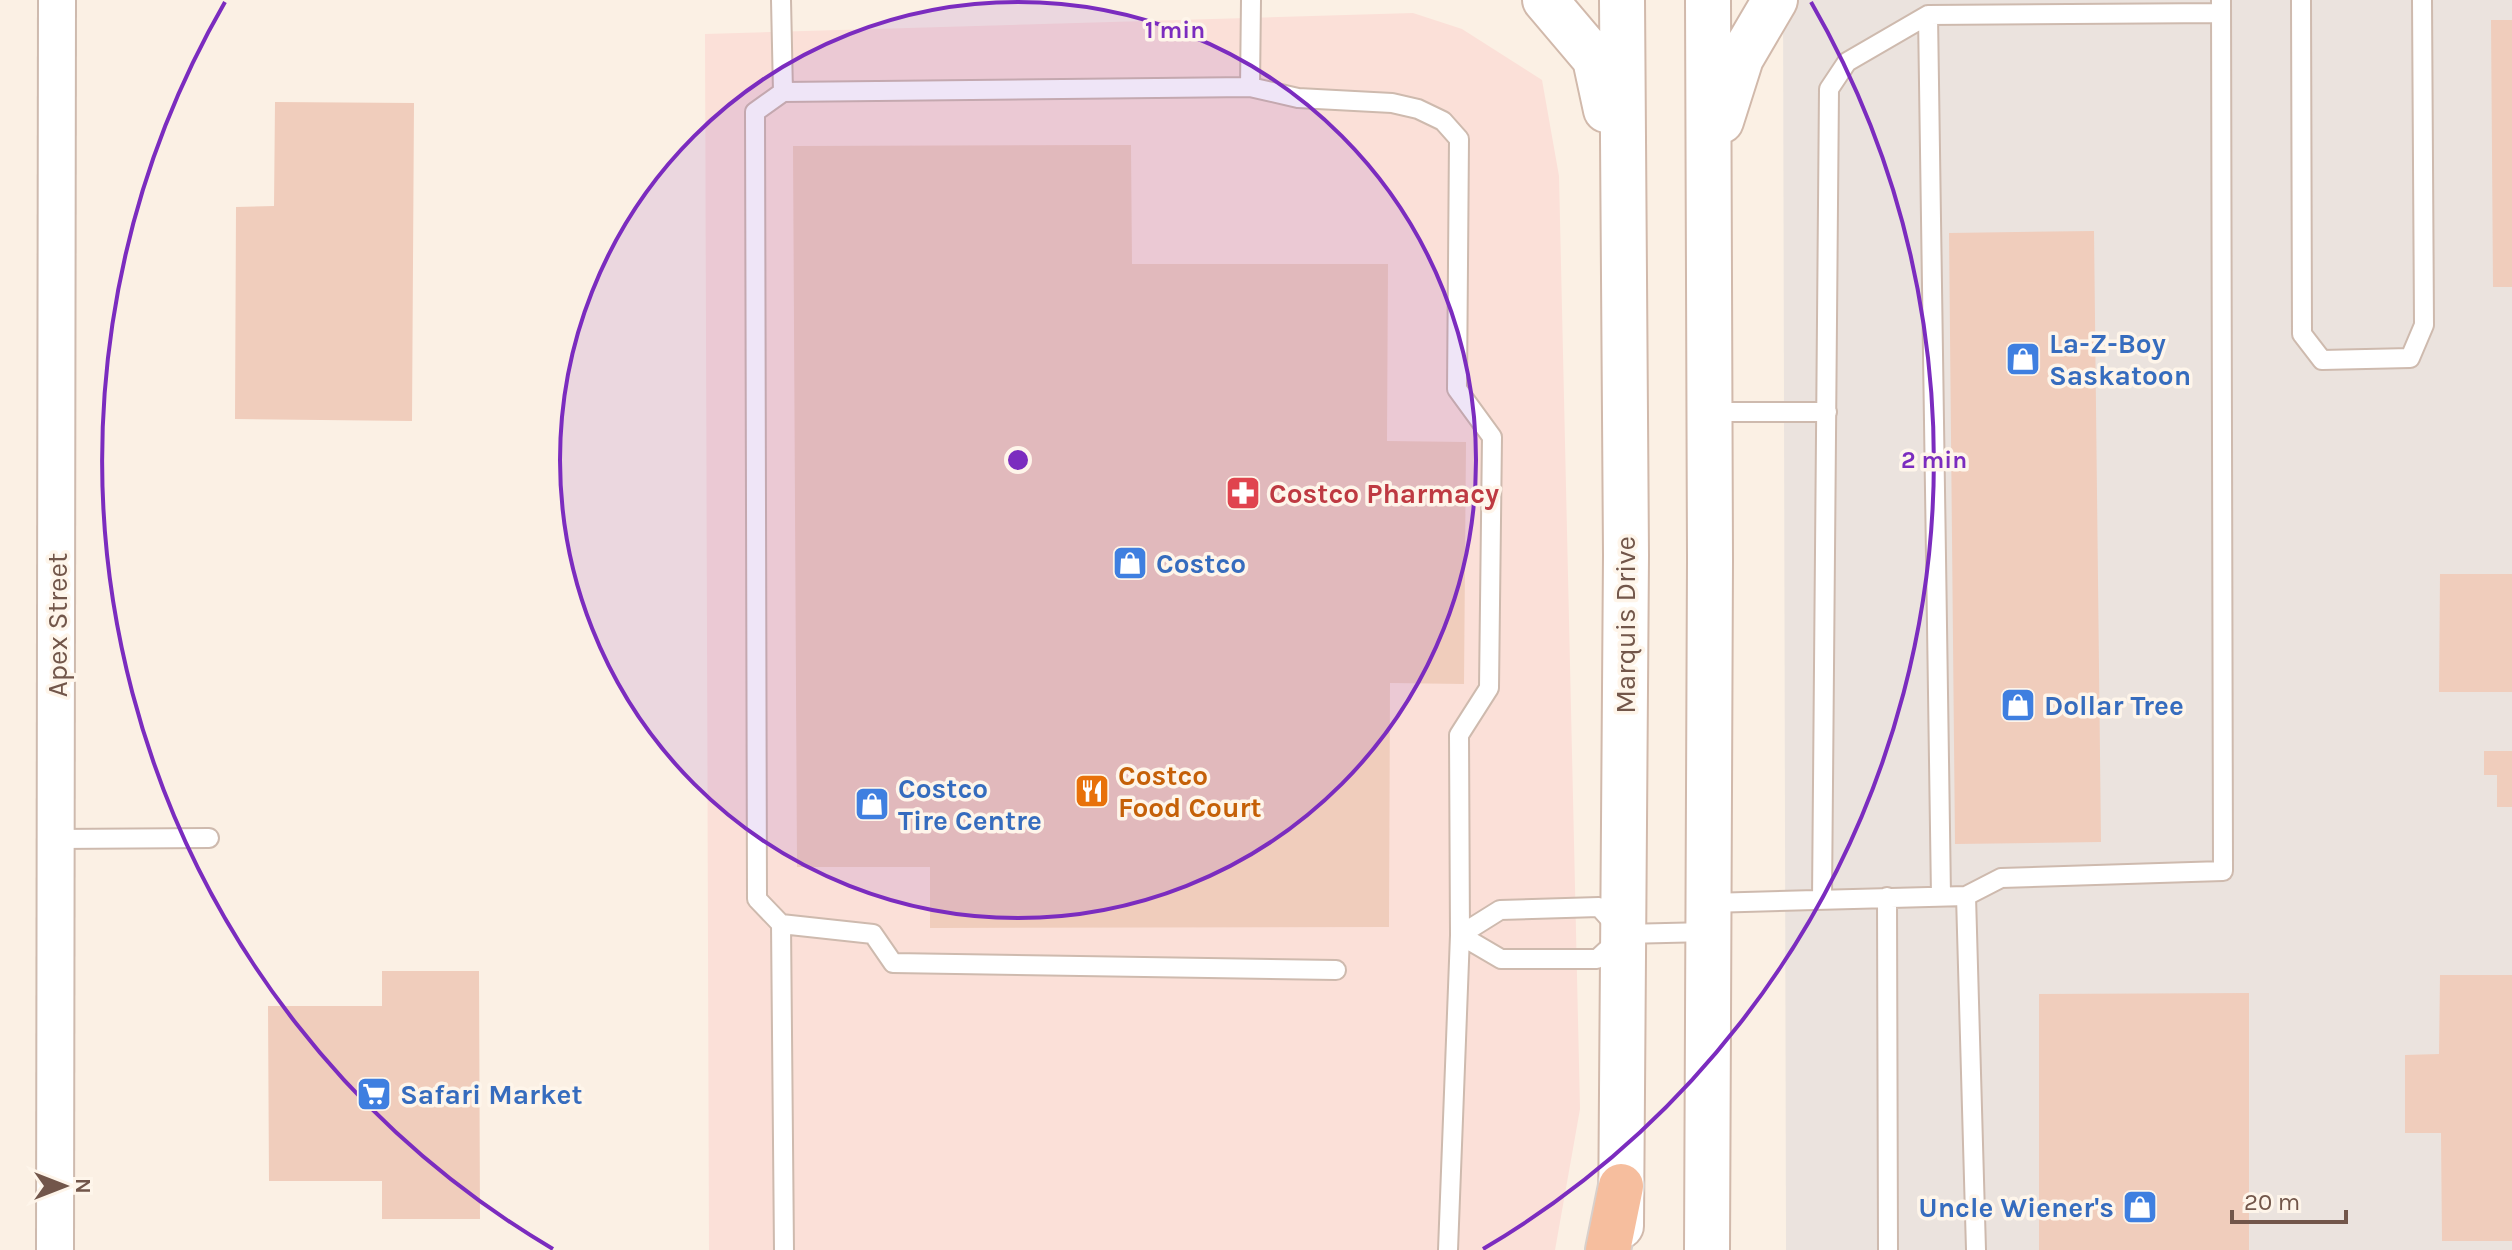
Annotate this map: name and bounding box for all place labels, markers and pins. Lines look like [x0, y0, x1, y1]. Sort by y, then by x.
place label: La-Z-Boy Saskatoon [2049, 327, 2191, 392]
shop icon: La-Z-Boy Saskatoon [2004, 340, 2042, 378]
centre of rings [1004, 446, 1032, 474]
pharmacy icon: Costco Pharmacy [1224, 474, 1262, 512]
place label: Costco Pharmacy [1269, 477, 1499, 510]
shop icon: Costco [1111, 544, 1149, 582]
place label: Costco [1156, 547, 1246, 580]
shop icon: Dollar Tree [1999, 686, 2037, 724]
place label: Dollar Tree [2044, 689, 2184, 722]
place label: Costco Food Court [1118, 759, 1262, 824]
place label: Costco Tire Centre [898, 772, 1042, 837]
restaurant icon: Costco Food Court [1073, 772, 1111, 810]
shop icon: Costco Tire Centre [853, 785, 891, 823]
supermarket icon: Safari Market [355, 1075, 393, 1113]
place label: Safari Market [400, 1078, 582, 1111]
shop icon: Uncle Wiener's [2121, 1188, 2159, 1226]
place label: Uncle Wiener's [1918, 1191, 2114, 1224]

